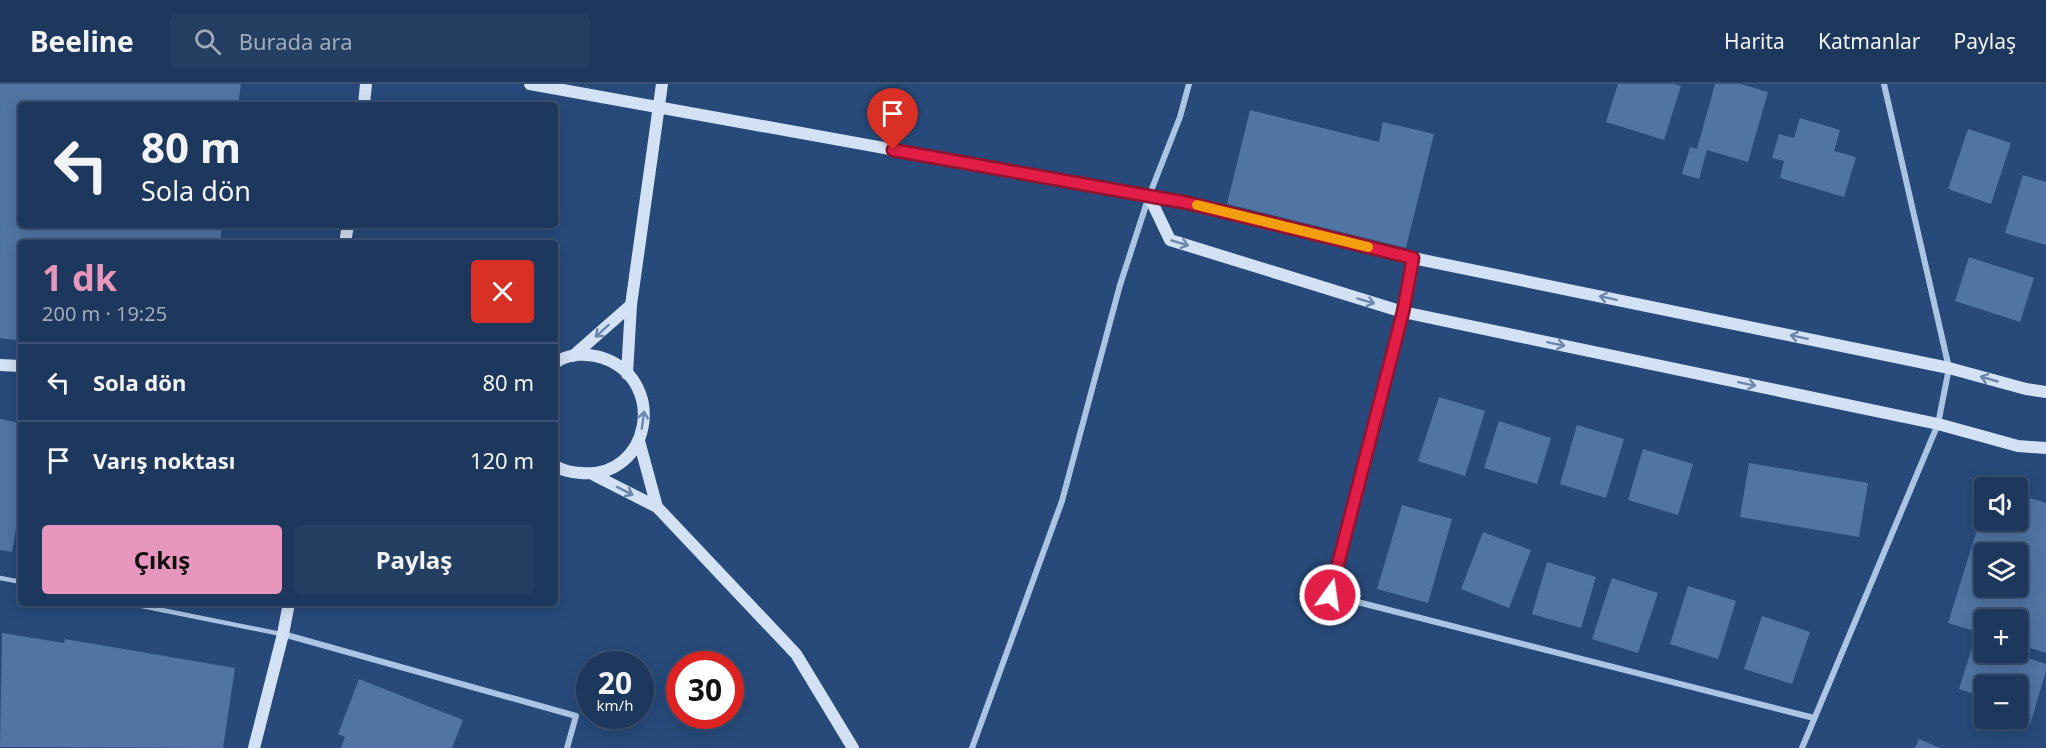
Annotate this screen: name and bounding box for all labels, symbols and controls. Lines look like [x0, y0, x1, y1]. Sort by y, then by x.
search box [170, 14, 590, 68]
text: Beeline [30, 22, 134, 60]
icon: search [191, 25, 224, 58]
text: Burada ara [239, 26, 353, 56]
text: Harita [1724, 27, 1785, 55]
text: Katmanlar [1818, 27, 1921, 55]
text: Paylaş [1954, 27, 2016, 55]
pin [867, 88, 918, 150]
icon: arrive [876, 97, 909, 130]
text: 80 m [141, 118, 241, 175]
icon: left [42, 126, 120, 204]
text: Sola dön [141, 172, 251, 209]
one-way arrow [1170, 238, 1189, 249]
text: 1 dk [42, 253, 117, 302]
button: close [471, 260, 534, 323]
one-way arrow [1598, 292, 1618, 303]
one-way arrow [1356, 296, 1375, 307]
text: 200 m · 19:25 [42, 300, 167, 327]
one-way arrow [594, 324, 609, 338]
one-way arrow [1789, 331, 1809, 342]
one-way arrow [1546, 339, 1565, 350]
icon: left [42, 366, 75, 399]
text: Sola dön [93, 367, 186, 397]
text: 80 m [483, 367, 534, 397]
one-way arrow [1980, 373, 1999, 384]
one-way arrow [1737, 379, 1756, 390]
one-way arrow [638, 410, 649, 430]
icon: arrive [42, 444, 75, 477]
text: Varış noktası [93, 445, 235, 475]
text: 120 m [470, 445, 534, 475]
map controls [1974, 477, 2028, 729]
button: sound [1974, 477, 2028, 531]
one-way arrow [616, 486, 634, 497]
button: Çıkış [42, 525, 282, 594]
button: Paylaş [294, 525, 534, 594]
button: layers [1974, 543, 2028, 597]
position arrow [1298, 563, 1362, 627]
button: + [1974, 609, 2028, 663]
speed limit sign: 30 [666, 651, 744, 729]
text: 20 [598, 662, 632, 703]
button: − [1974, 675, 2028, 729]
text: km/h [597, 695, 633, 715]

